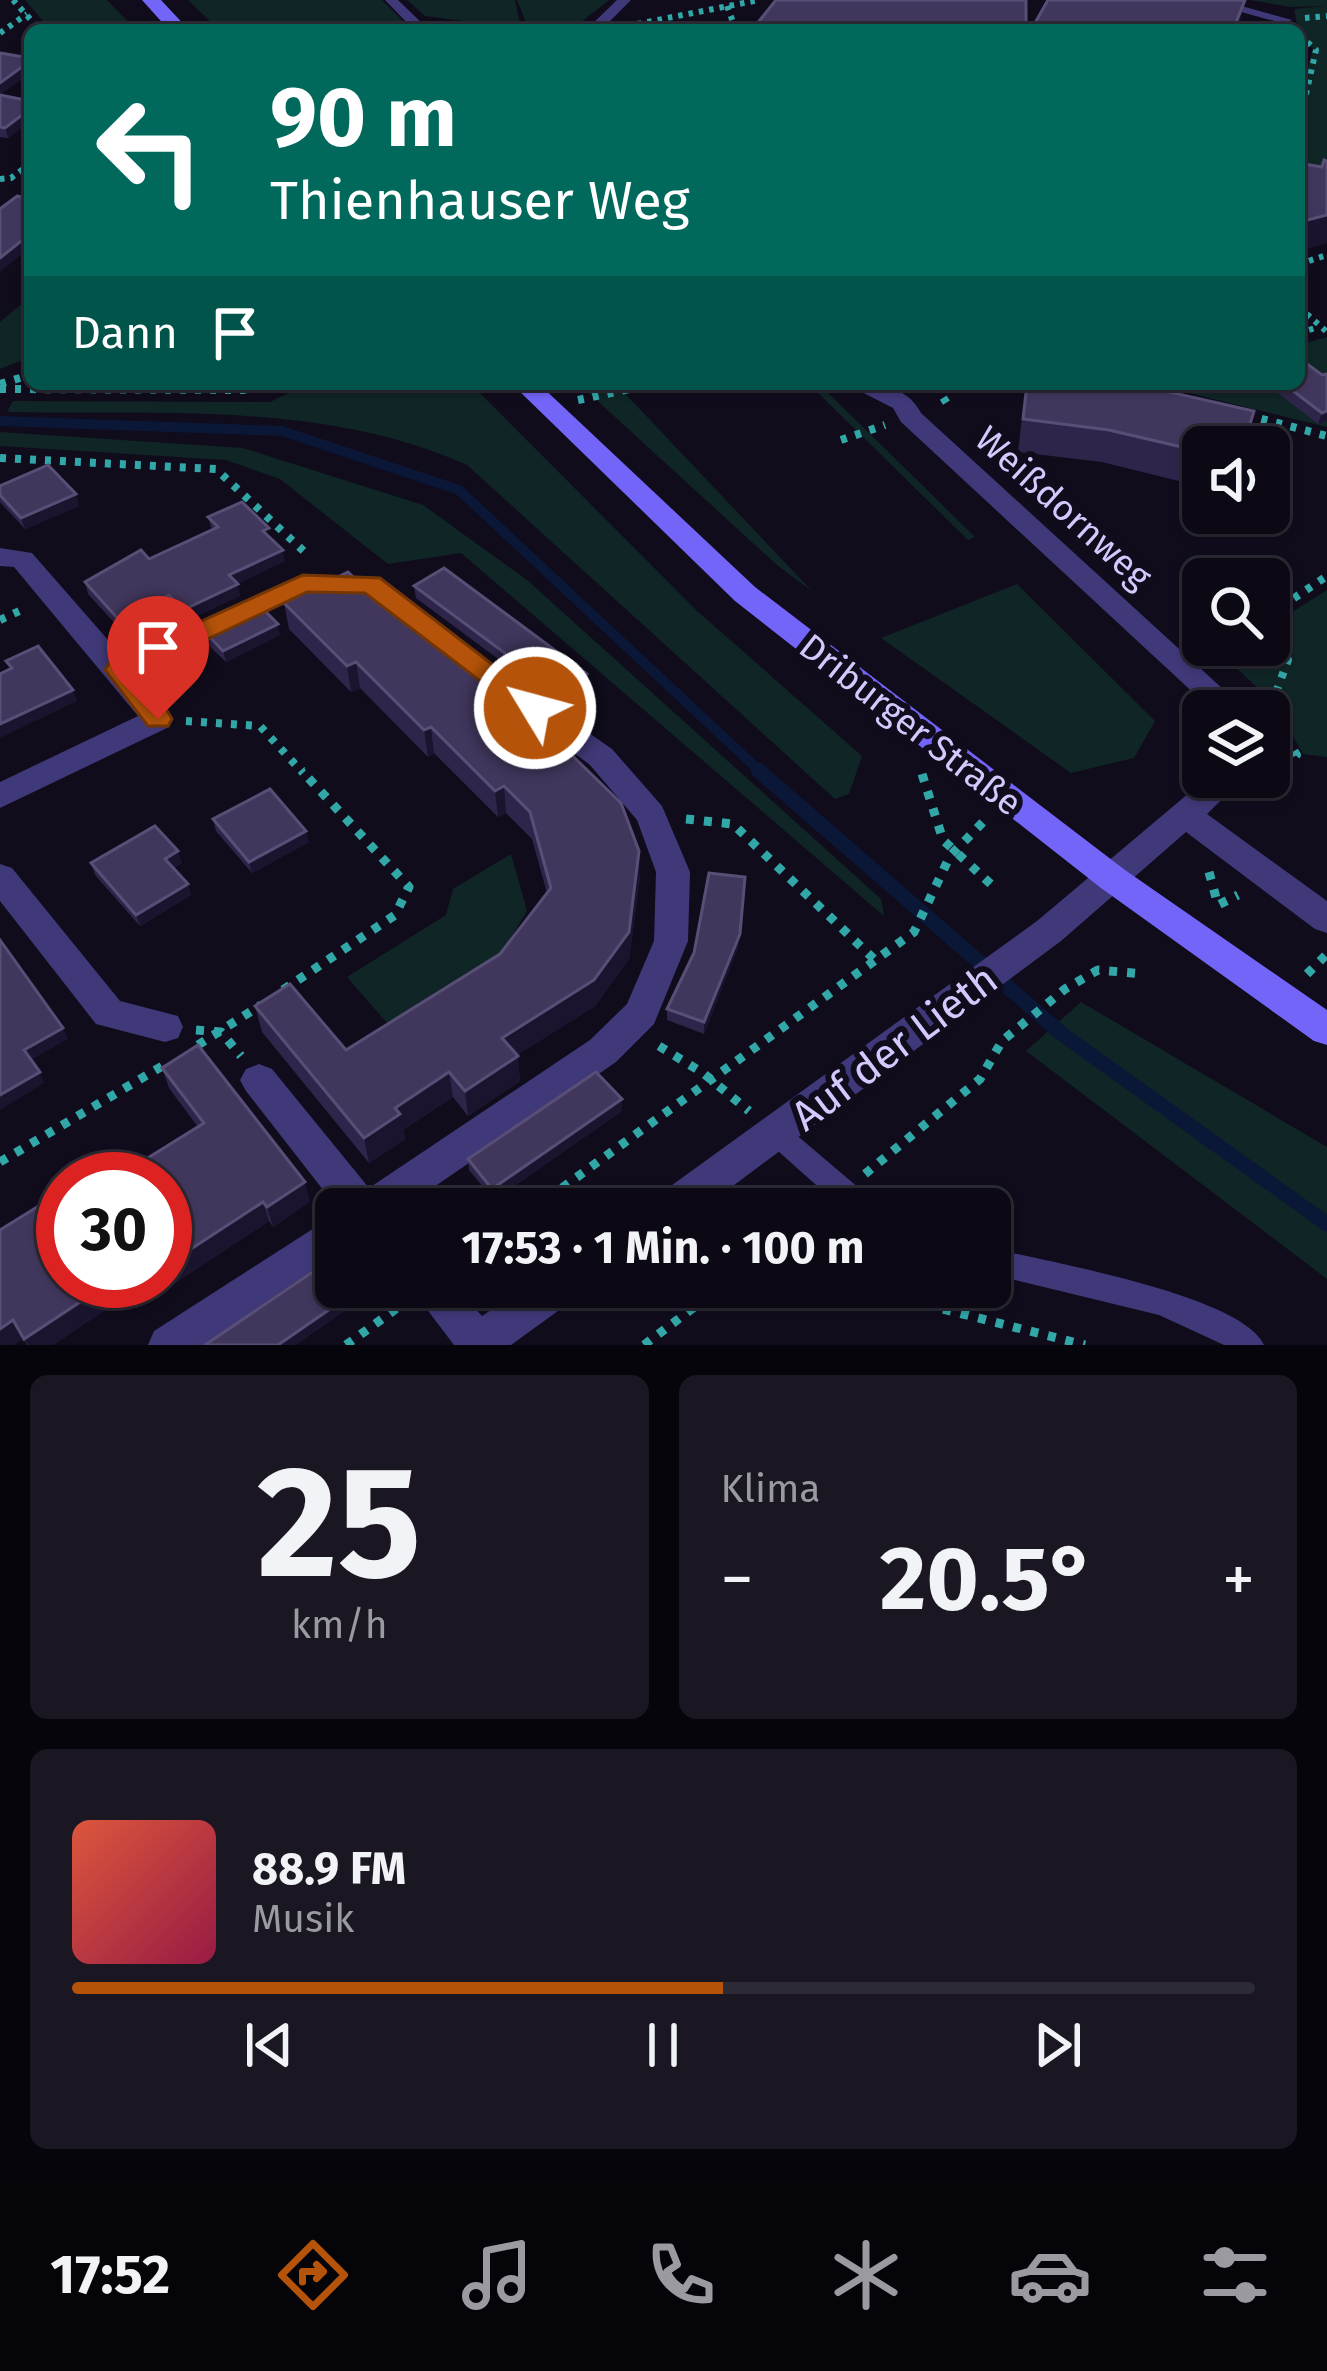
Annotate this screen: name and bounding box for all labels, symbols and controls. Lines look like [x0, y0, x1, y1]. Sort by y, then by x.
text: 90 m [270, 67, 457, 168]
icon: left [72, 72, 228, 228]
text: Thienhauser Weg [270, 169, 690, 233]
icon: arrive [202, 300, 268, 366]
text: Dann [72, 306, 178, 360]
street label: Weißdornweg [966, 417, 1161, 599]
map controls [1182, 426, 1290, 798]
button: sound [1182, 426, 1290, 534]
button: search [1182, 558, 1290, 666]
pin [107, 596, 209, 719]
icon: arrive [125, 614, 191, 680]
street label: Driburger Straße [790, 624, 1030, 825]
position arrow [472, 645, 598, 771]
button: layers [1182, 690, 1290, 798]
street label: Auf der Lieth [782, 954, 1007, 1141]
speed limit sign: 30 [36, 1152, 192, 1308]
text: 17:53 · 1 Min. · 100 m [461, 1221, 865, 1275]
text: 25 [257, 1430, 421, 1617]
text: Klima [721, 1466, 821, 1512]
text: 20.5° [880, 1525, 1096, 1633]
text: − [721, 1540, 754, 1619]
text: + [1222, 1540, 1255, 1619]
text: km/h [291, 1602, 388, 1648]
text: 88.9 FM [252, 1842, 406, 1896]
text: Musik [252, 1896, 354, 1942]
icon: previous [236, 2012, 302, 2078]
icon: pause [630, 2012, 696, 2078]
icon: next [1025, 2012, 1091, 2078]
icon: directions [271, 2233, 355, 2317]
icon: music [455, 2233, 539, 2317]
icon: phone [639, 2233, 723, 2317]
icon: climate [824, 2233, 908, 2317]
icon: car [1008, 2233, 1092, 2317]
icon: filters [1193, 2233, 1277, 2317]
text: 17:52 [50, 2243, 170, 2307]

